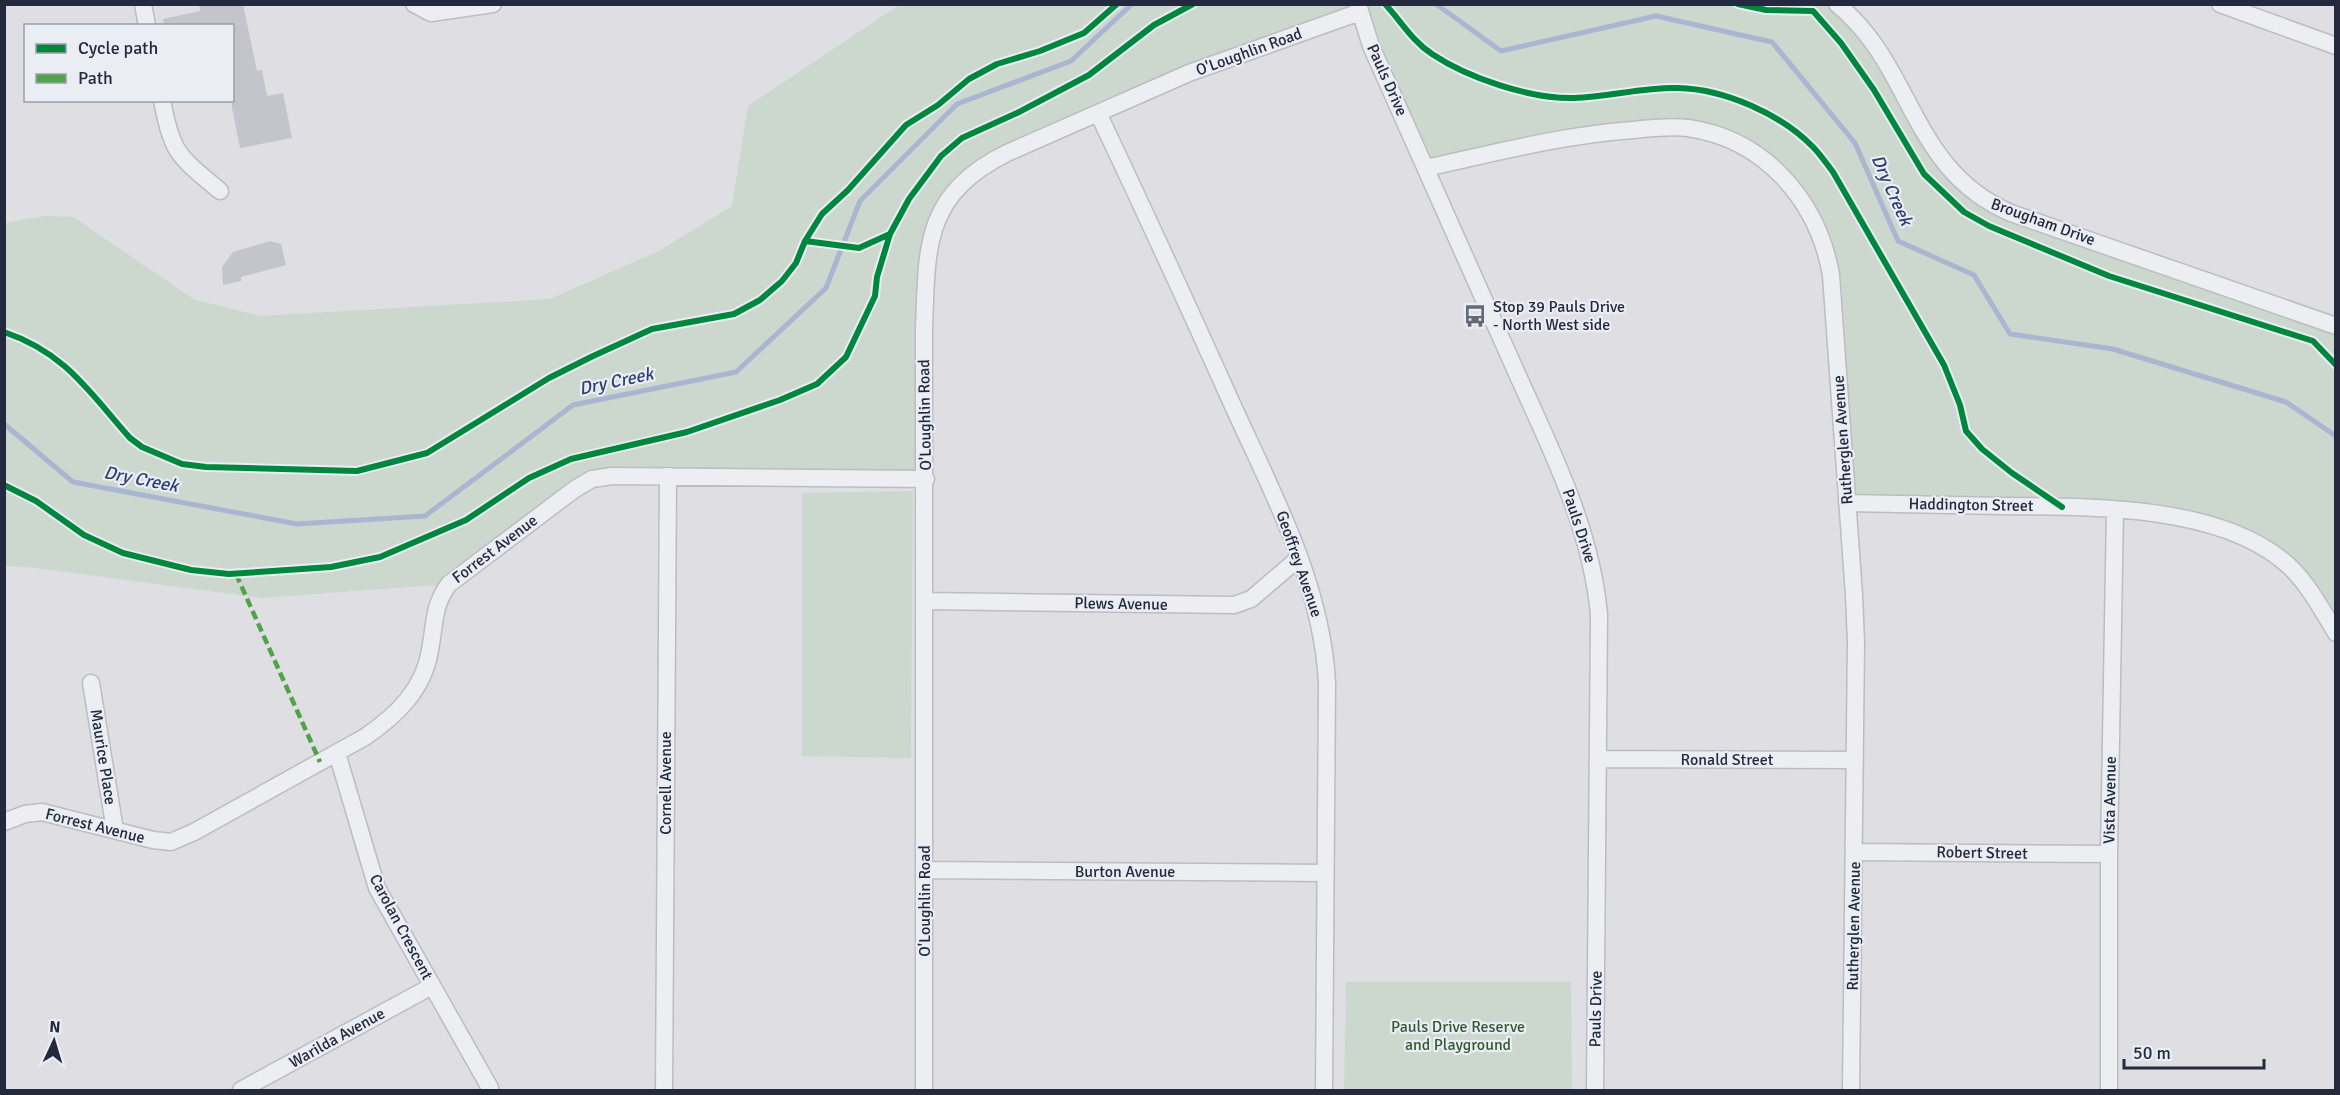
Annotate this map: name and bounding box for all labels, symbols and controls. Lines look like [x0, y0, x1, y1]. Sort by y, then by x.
legend [24, 24, 234, 102]
street label: O'Loughlin Road [1193, 24, 1305, 80]
text: Cycle path [78, 37, 158, 59]
street label: Pauls Drive [1362, 41, 1412, 119]
text: Path [78, 67, 113, 89]
water label: Dry Creek [1867, 151, 1918, 231]
street label: Brougham Drive [1988, 194, 2098, 250]
place label: Stop 39 Pauls Drive - North West side [1493, 297, 1625, 335]
bus stop icon: Stop 39 Pauls Drive - North West side [1462, 303, 1488, 329]
street label: O'Loughlin Road [914, 359, 936, 471]
water label: Dry Creek [577, 362, 657, 400]
street label: Rutherglen Avenue [1829, 375, 1857, 505]
water label: Dry Creek [102, 461, 182, 497]
street label: Pauls Drive [1558, 486, 1600, 566]
street label: Haddington Street [1908, 494, 2034, 516]
street label: Geoffrey Avenue [1271, 508, 1327, 620]
street label: Forrest Avenue [448, 510, 542, 588]
street label: Plews Avenue [1074, 593, 1168, 615]
street label: Maurice Place [86, 708, 120, 806]
street label: Cornell Avenue [656, 731, 676, 835]
street label: Ronald Street [1681, 750, 1774, 770]
street label: Vista Avenue [2099, 756, 2121, 844]
street label: Forrest Avenue [43, 804, 147, 848]
street label: Robert Street [1936, 842, 2028, 864]
street label: O'Loughlin Road [915, 845, 935, 957]
street label: Rutherglen Avenue [1843, 861, 1865, 991]
street label: Burton Avenue [1075, 862, 1175, 882]
street label: Carolan Crescent [365, 871, 437, 984]
street label: Pauls Drive [1585, 971, 1607, 1047]
street label: Warilda Avenue [286, 1003, 388, 1073]
north arrow [24, 1011, 84, 1071]
text: N [49, 1017, 61, 1037]
park label: Pauls Drive Reserve and Playground [1391, 1017, 1525, 1055]
scale bar [2124, 1032, 2264, 1070]
text: 50 m [2133, 1042, 2171, 1064]

